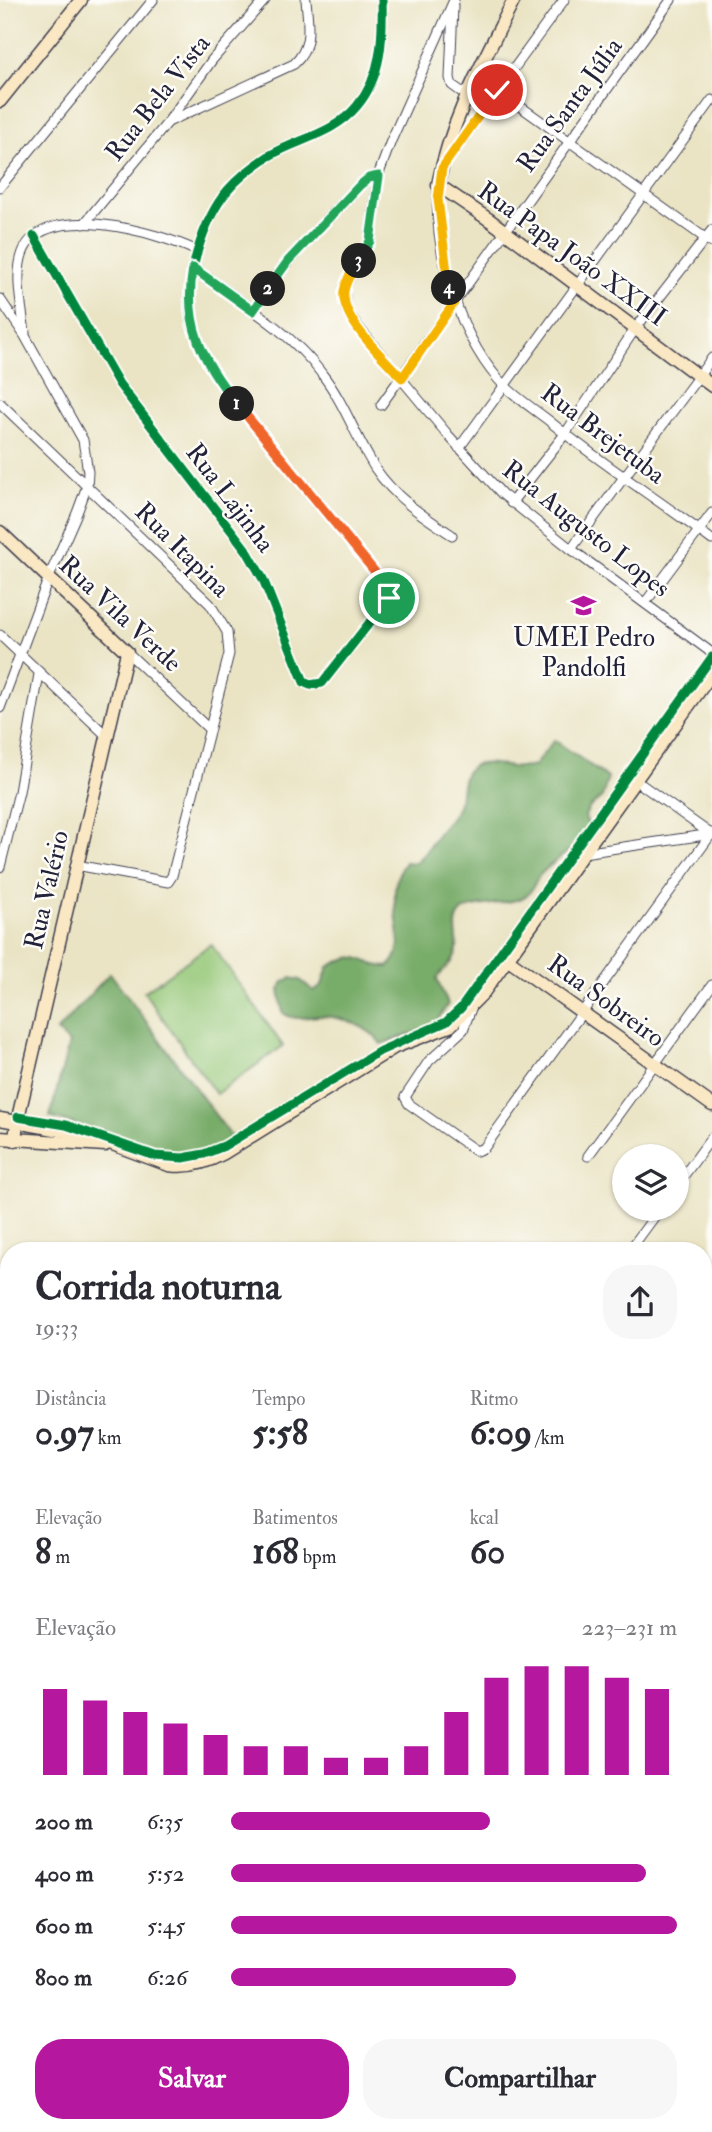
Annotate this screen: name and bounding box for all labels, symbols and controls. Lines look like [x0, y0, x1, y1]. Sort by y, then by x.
street label: Rua Bela Vista [99, 28, 218, 168]
street label: Rua Santa Júlia [510, 31, 630, 179]
pin [467, 60, 527, 120]
icon: check [478, 71, 516, 109]
street label: Rua Papa João XXIII [471, 175, 673, 334]
pin: 3 [342, 244, 376, 278]
text: 3 [355, 248, 362, 272]
pin: 4 [432, 270, 466, 306]
pin: 2 [250, 272, 286, 306]
text: 4 [443, 275, 454, 299]
text: 2 [263, 276, 272, 300]
street label: Rua Brejetuba [534, 377, 672, 491]
pin: 1 [219, 386, 254, 422]
text: 1 [233, 391, 240, 415]
street label: Rua Lajinha [179, 437, 282, 559]
street label: Rua Augusto Lopes [495, 454, 676, 605]
street label: Rua Itapina [127, 496, 236, 605]
street label: Rua Vila Verde [52, 549, 188, 679]
pin [359, 568, 419, 628]
icon: arrive [370, 579, 408, 617]
school or university icon: UMEI Pedro Pandolfi [570, 592, 598, 620]
place label: UMEI Pedro Pandolfi [513, 622, 655, 684]
street label: Rua Valério [18, 827, 76, 953]
street label: Rua Sobreiro [541, 948, 671, 1054]
map controls [612, 1144, 689, 1221]
button: layers [612, 1144, 689, 1221]
text: Corrida noturna [35, 1263, 281, 1311]
button: share [603, 1265, 677, 1339]
text: 19:33 [35, 1313, 78, 1342]
text: Distância [35, 1387, 106, 1411]
text: Tempo [252, 1387, 305, 1411]
text: Ritmo [470, 1387, 518, 1411]
text: 0.97 [35, 1411, 94, 1455]
text: 5:58 [252, 1411, 308, 1455]
text: 6:09 [470, 1411, 532, 1455]
text: km [94, 1426, 122, 1450]
text: /km [532, 1426, 565, 1450]
text: Elevação [35, 1506, 102, 1530]
text: Batimentos [252, 1506, 338, 1530]
text: kcal [470, 1506, 499, 1530]
text: 8 [35, 1530, 51, 1574]
text: 168 [252, 1530, 299, 1574]
text: 60 [470, 1530, 505, 1574]
text: m [51, 1545, 70, 1569]
text: bpm [299, 1545, 336, 1569]
text: Elevação [35, 1613, 116, 1642]
text: 223–231 m [582, 1613, 677, 1642]
text: 200 m [35, 1807, 93, 1836]
text: 6:35 [147, 1807, 183, 1836]
text: 400 m [35, 1859, 94, 1888]
text: 5:52 [147, 1859, 184, 1888]
text: 600 m [35, 1911, 93, 1940]
text: 5:45 [147, 1911, 185, 1940]
text: 800 m [35, 1963, 92, 1992]
text: 6:26 [147, 1963, 188, 1992]
button: Salvar [35, 2039, 349, 2119]
button: Compartilhar [363, 2039, 677, 2119]

